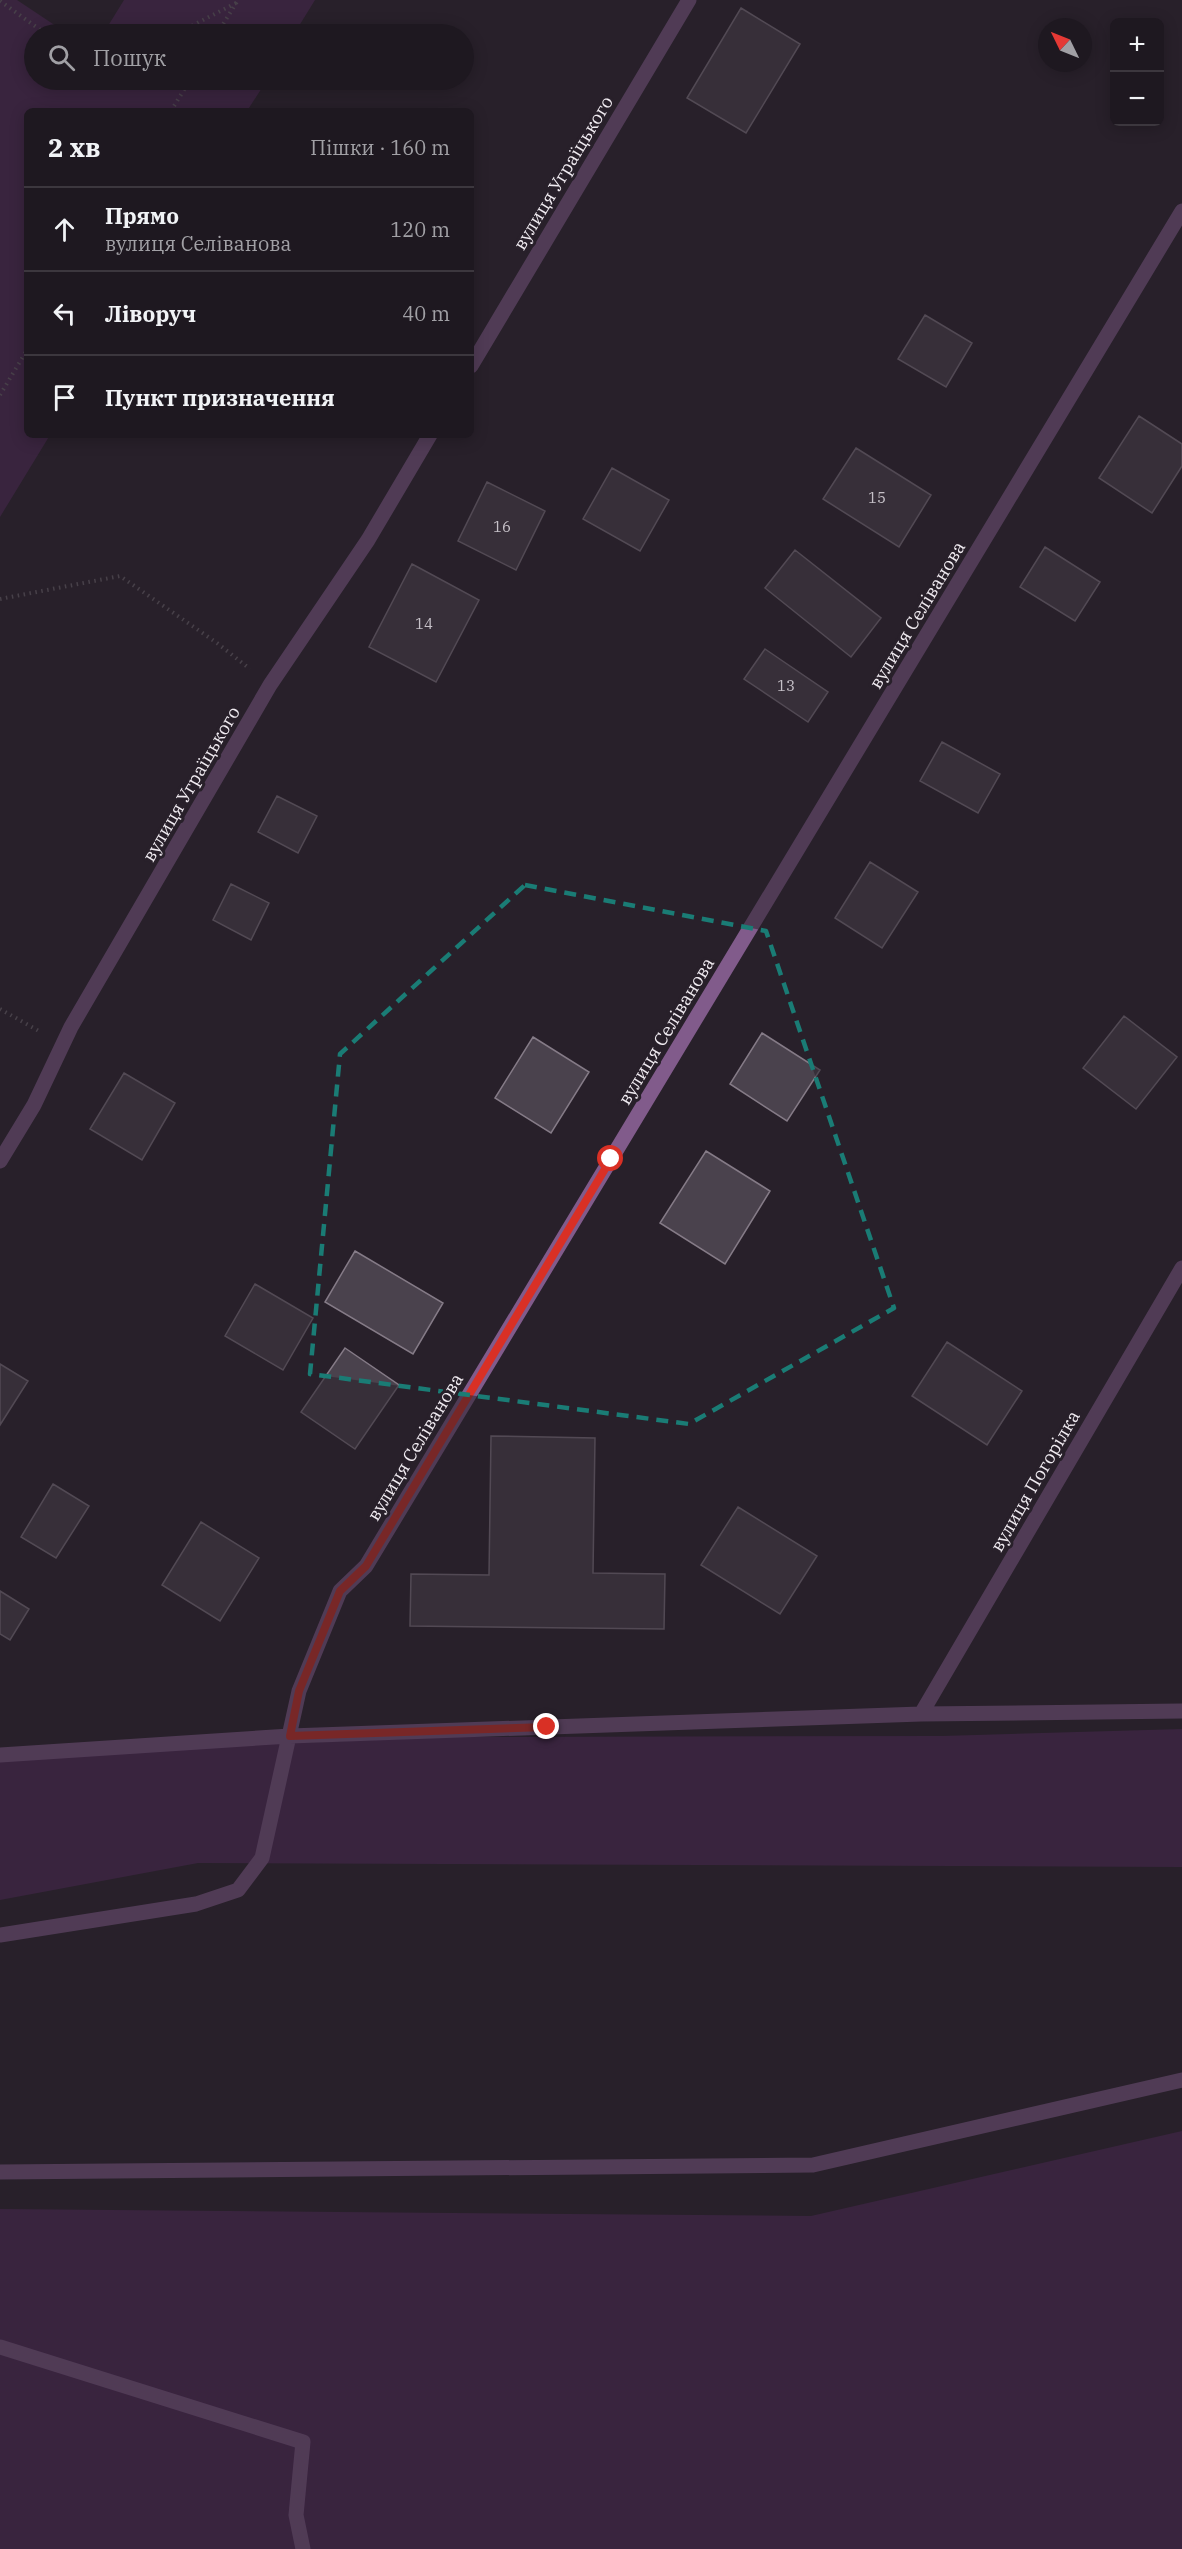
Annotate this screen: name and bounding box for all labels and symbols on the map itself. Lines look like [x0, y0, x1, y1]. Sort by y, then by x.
north arrow [1038, 18, 1092, 72]
street label: вулиця Уграїцького [508, 92, 618, 254]
house number: 15 [868, 488, 886, 507]
house number: 16 [493, 517, 511, 536]
street label: вулиця Селіванова [864, 537, 970, 693]
house number: 14 [415, 614, 433, 633]
house number: 13 [777, 676, 795, 695]
street label: вулиця Уграїцького [137, 702, 245, 866]
street label: вулиця Селіванова [613, 953, 719, 1109]
route start [597, 1145, 623, 1171]
street label: вулиця Селіванова [362, 1369, 468, 1525]
street label: вулиця Погорілка [985, 1406, 1085, 1556]
route end [533, 1713, 559, 1739]

